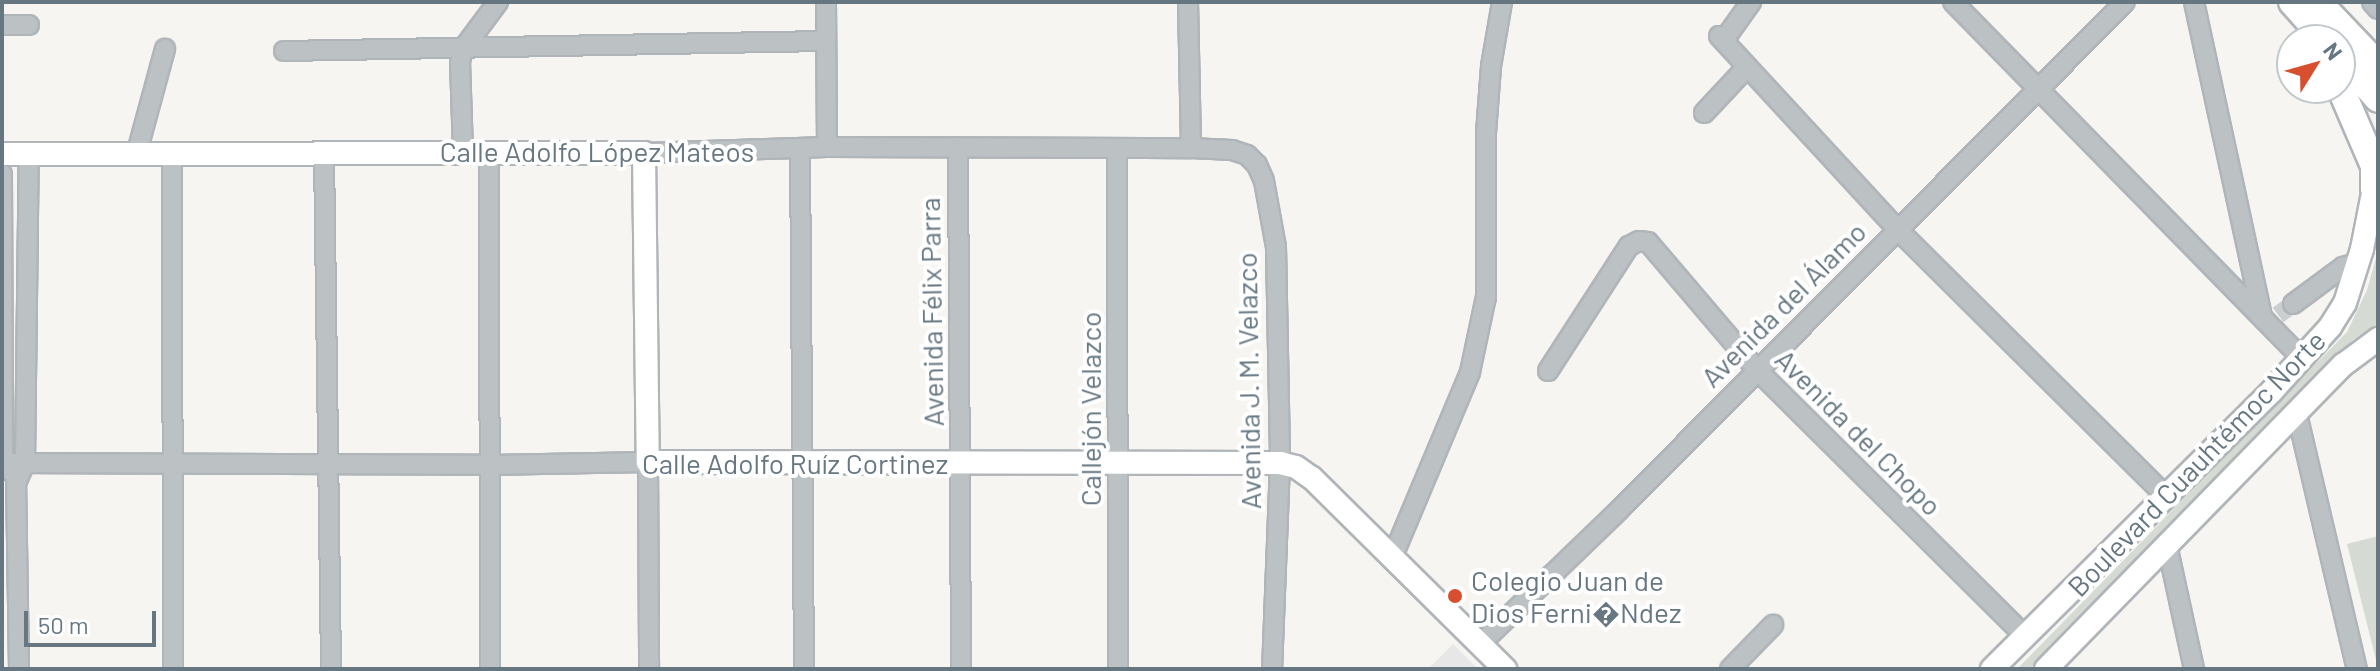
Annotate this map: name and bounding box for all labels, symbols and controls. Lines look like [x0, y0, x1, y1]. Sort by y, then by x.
north arrow [2276, 24, 2356, 104]
text: N [2319, 37, 2348, 64]
street label: Calle Adolfo López Mateos [440, 134, 754, 168]
street label: Avenida Félix Parra [912, 197, 950, 427]
street label: Avenida del Álamo [1693, 214, 1873, 394]
street label: Avenida J. M. Velazco [1229, 252, 1267, 510]
street label: Callejón Velazco [1073, 312, 1107, 506]
street label: Boulevard Cuauhtémoc Norte [2060, 323, 2332, 603]
street label: Avenida del Chopo [1769, 342, 1949, 522]
street label: Calle Adolfo Ruíz Cortinez [642, 446, 948, 480]
place label: Colegio Juan de Dios Ferni�Ndez [1471, 563, 1682, 629]
marker: Colegio Juan de Dios Ferni�Ndez [1446, 587, 1464, 605]
scale bar [28, 595, 160, 645]
text: 50 m [38, 610, 89, 639]

